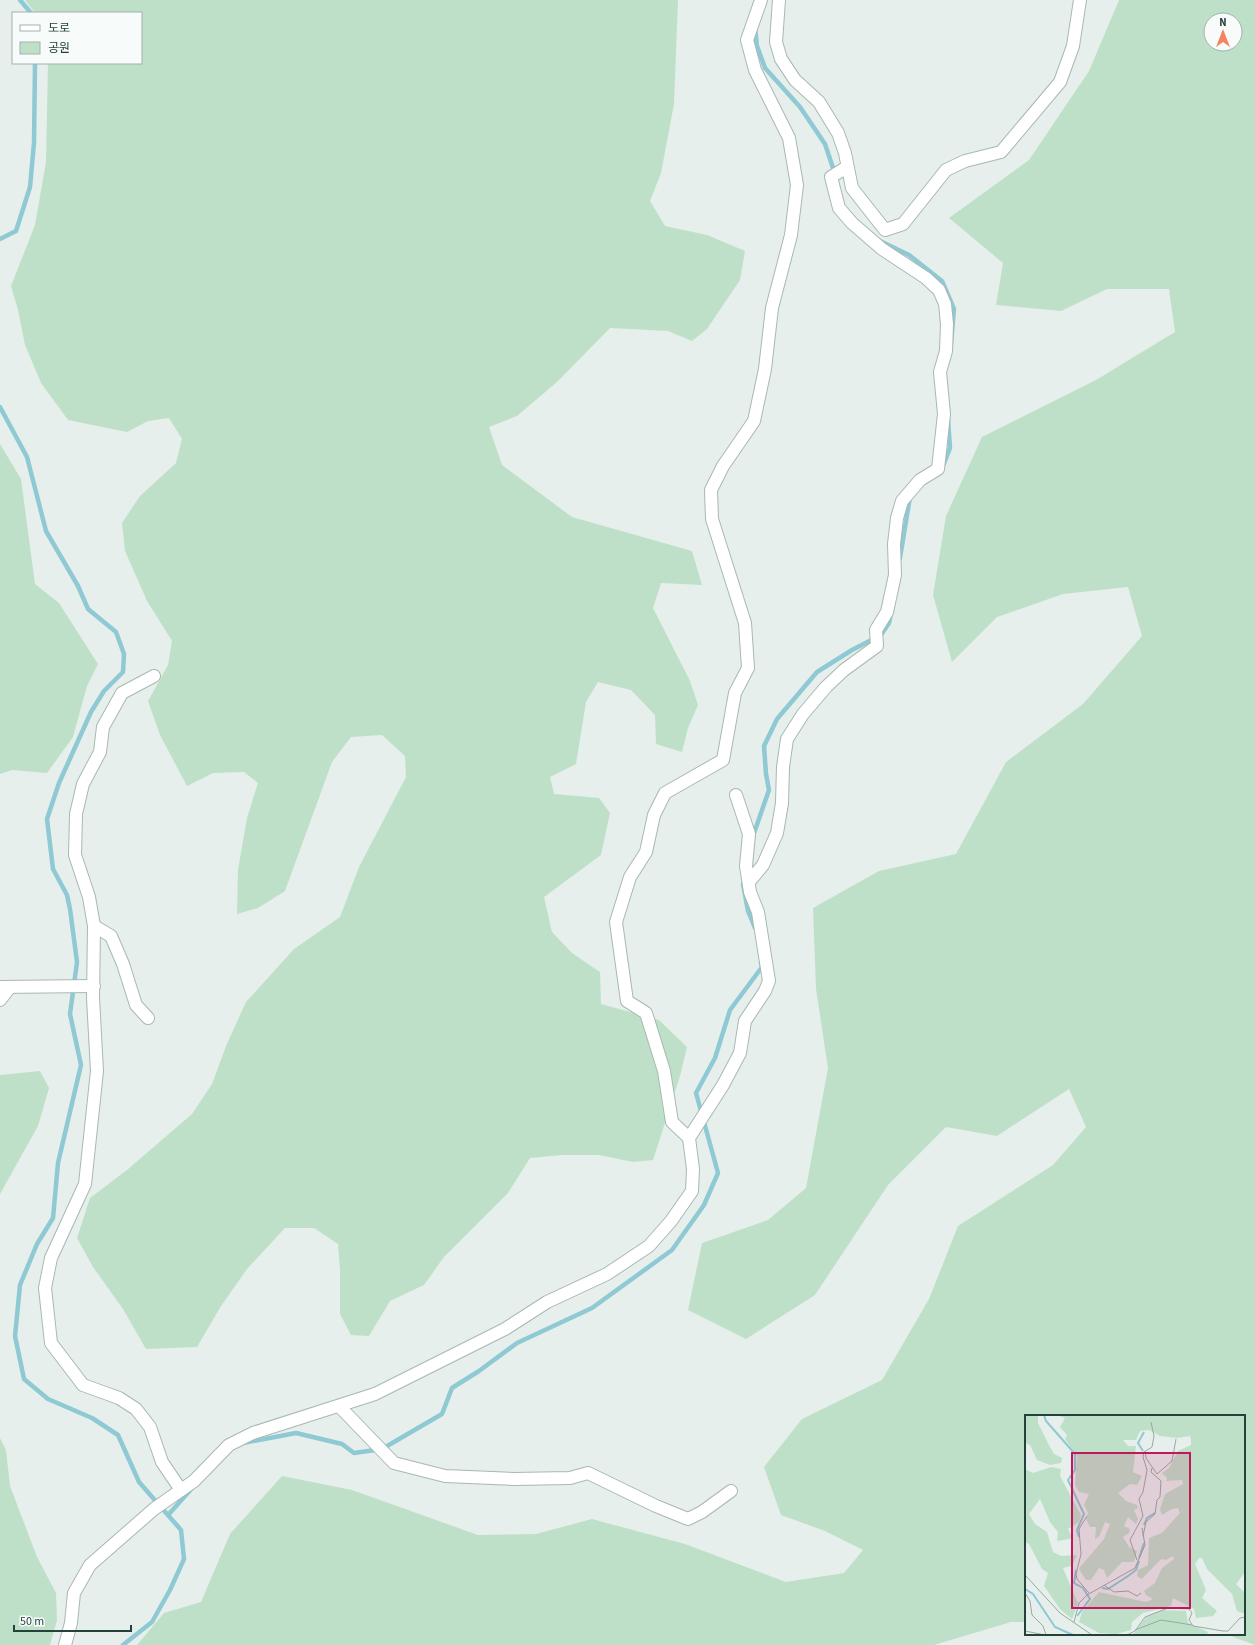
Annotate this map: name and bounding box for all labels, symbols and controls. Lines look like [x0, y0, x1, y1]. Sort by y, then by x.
legend [12, 12, 142, 64]
north arrow [1203, 12, 1243, 52]
text: N [1219, 15, 1227, 30]
text: 도로 [48, 20, 70, 37]
text: 공원 [48, 40, 70, 57]
inset map [1025, 1415, 1245, 1635]
scale bar [14, 1607, 131, 1633]
text: 50 m [20, 1613, 44, 1630]

